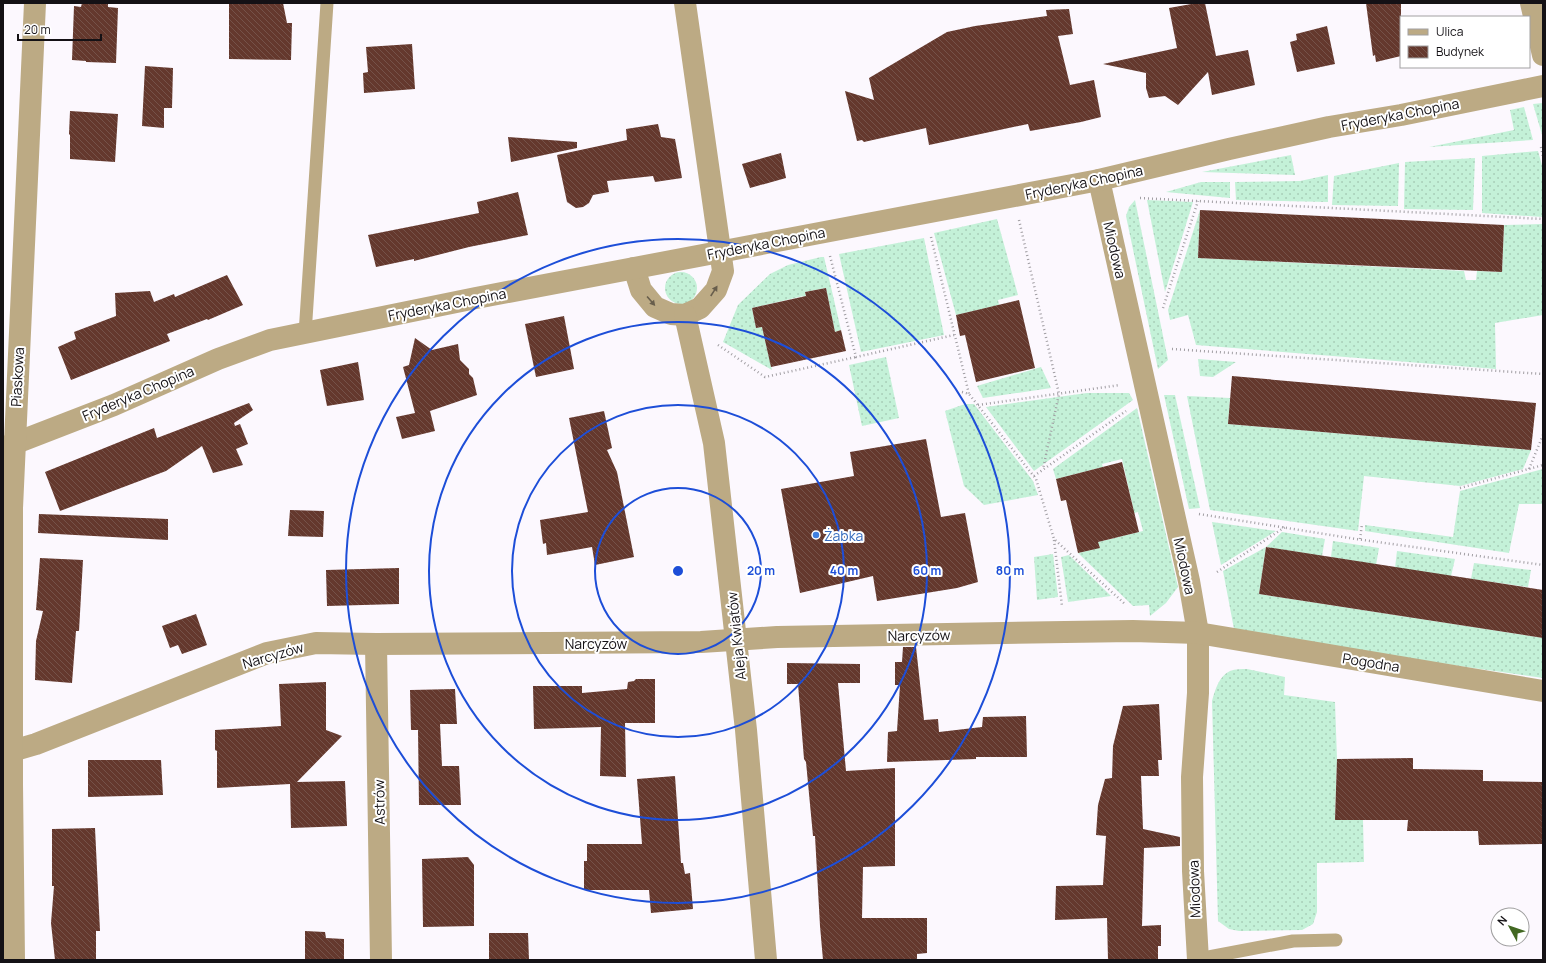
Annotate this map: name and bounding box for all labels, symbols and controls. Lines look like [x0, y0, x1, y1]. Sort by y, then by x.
scale bar [18, 16, 101, 42]
legend [1400, 16, 1530, 68]
text: 20 m [24, 21, 51, 38]
text: Ulica [1436, 23, 1463, 40]
text: Budynek [1436, 43, 1485, 60]
street label: Fryderyka Chopina [1339, 93, 1461, 135]
street label: Fryderyka Chopina [1023, 160, 1145, 204]
street label: Miodowa [1099, 220, 1131, 280]
street label: Fryderyka Chopina [705, 222, 827, 264]
street label: Fryderyka Chopina [386, 283, 508, 325]
one-way arrow [710, 286, 718, 296]
one-way arrow [647, 296, 656, 307]
street label: Piaskowa [6, 347, 28, 407]
street label: Fryderyka Chopina [79, 361, 197, 425]
place label: Żabka [824, 526, 863, 545]
marker: Żabka [811, 530, 821, 540]
street label: Miodowa [1170, 536, 1200, 596]
text: 20 m [747, 562, 775, 579]
text: 40 m [830, 562, 858, 579]
text: 60 m [913, 562, 941, 579]
text: 80 m [996, 562, 1024, 579]
centre of rings [671, 564, 685, 578]
street label: Aleja Kwiatów [722, 591, 750, 681]
street label: Narcyzów [887, 625, 951, 645]
street label: Narcyzów [565, 634, 628, 653]
street label: Narcyzów [240, 637, 306, 673]
street label: Pogodna [1341, 648, 1401, 676]
street label: Astrów [369, 779, 389, 825]
street label: Miodowa [1183, 860, 1205, 918]
north arrow [1490, 907, 1530, 947]
text: N [1494, 912, 1510, 928]

